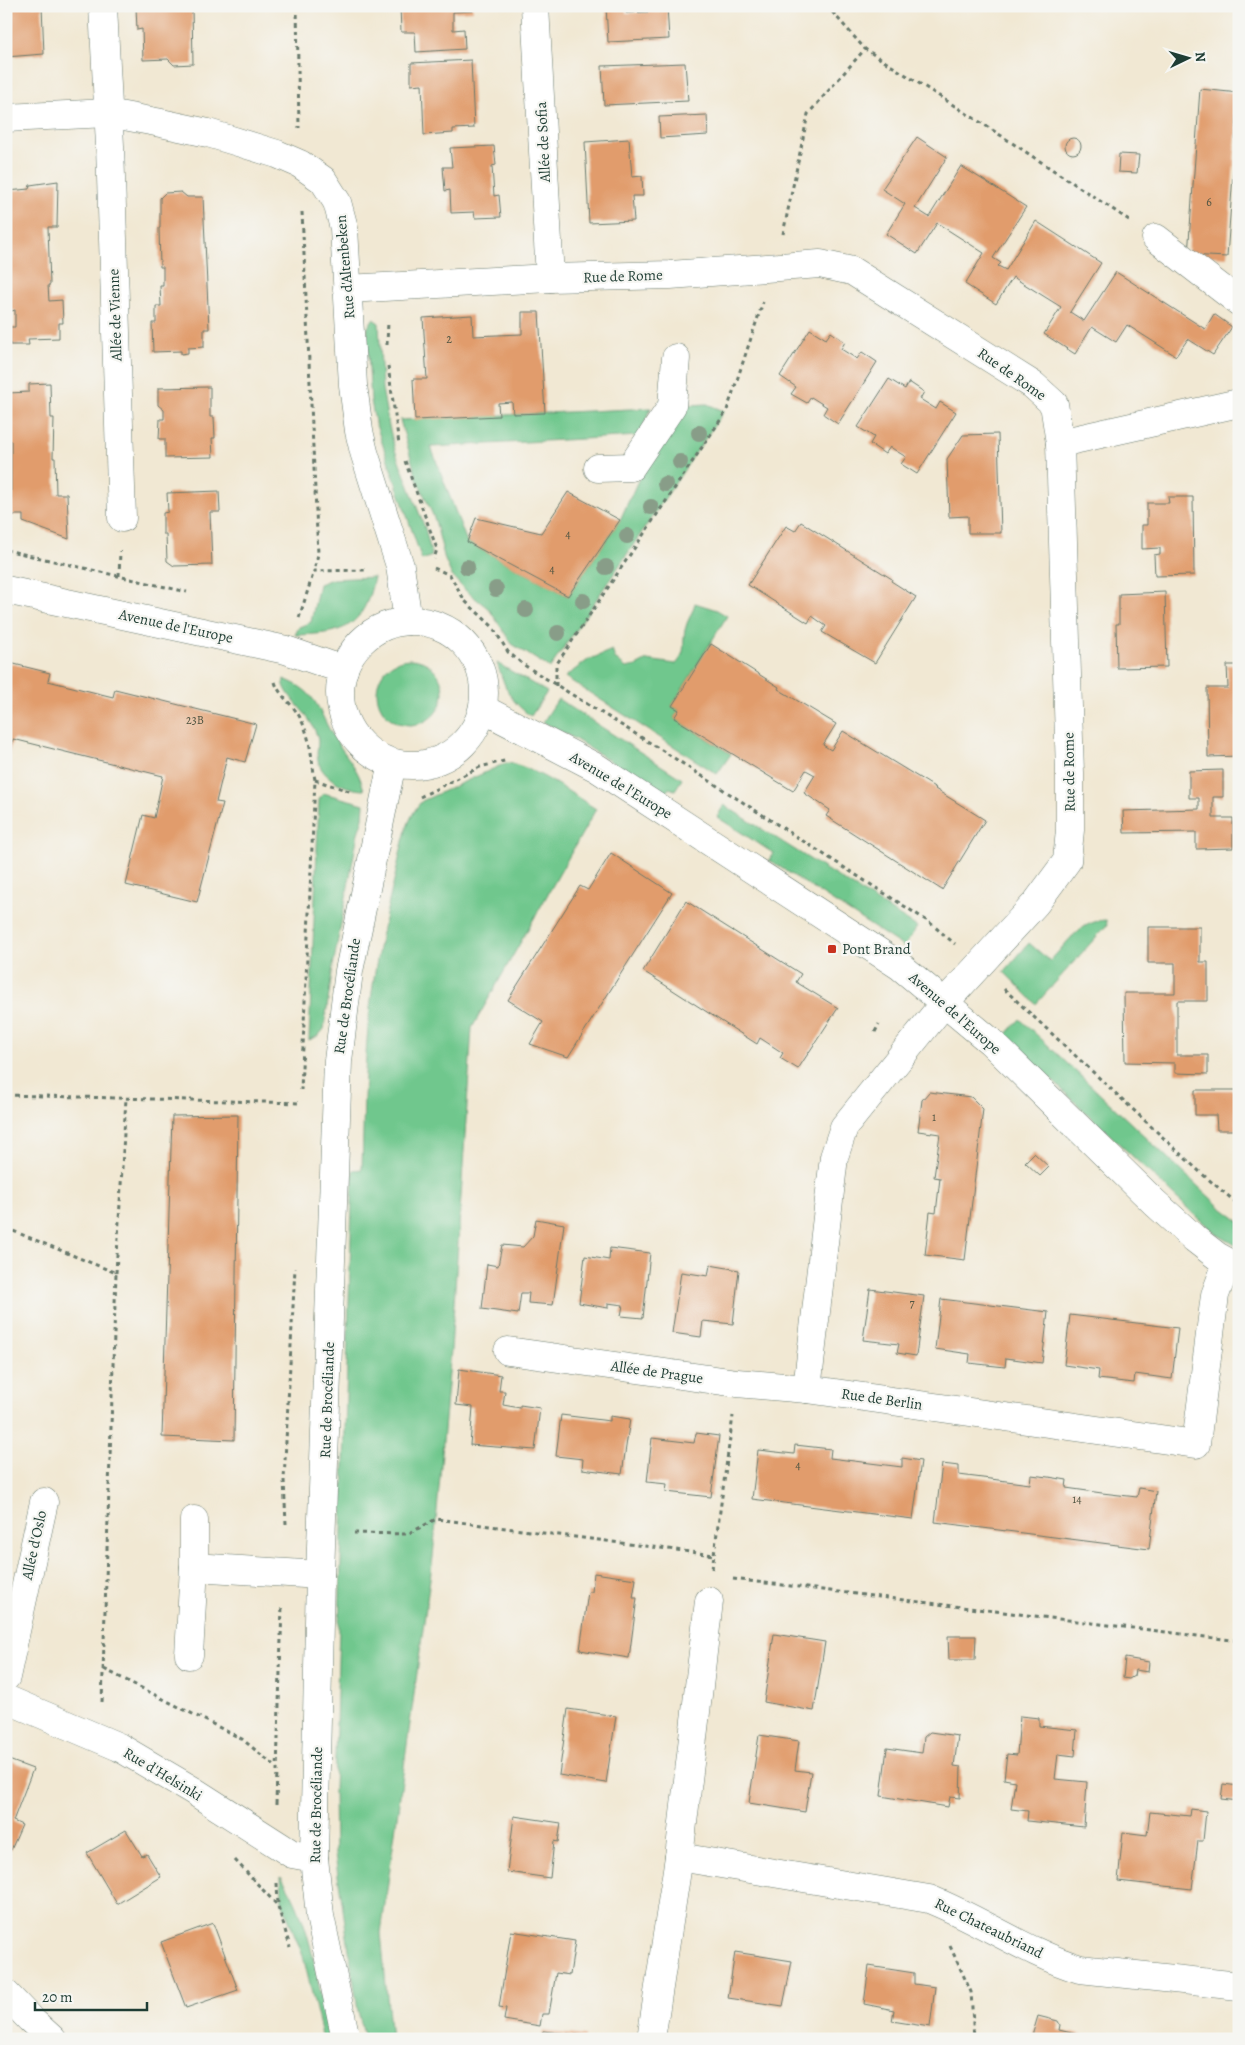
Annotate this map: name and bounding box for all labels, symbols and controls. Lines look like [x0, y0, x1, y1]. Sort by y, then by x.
north arrow [1162, 32, 1212, 82]
text: N [1191, 51, 1210, 63]
street label: Allée de Sofia [531, 101, 555, 184]
house number: 6 [1206, 194, 1212, 210]
street label: Rue d'Altenbeken [330, 214, 360, 320]
street label: Rue de Rome [583, 265, 663, 287]
street label: Allée de Vienne [103, 268, 127, 363]
house number: 2 [446, 331, 452, 347]
street label: Rue de Rome [974, 343, 1051, 405]
house number: 4 [565, 526, 571, 542]
house number: 4 [549, 561, 555, 577]
street label: Avenue de l'Europe [116, 604, 235, 648]
house number: 23B [186, 712, 204, 728]
street label: Rue de Rome [1058, 732, 1080, 812]
street label: Avenue de l'Europe [565, 746, 676, 824]
street label: Rue de Brocéliande [329, 936, 365, 1055]
place label: Pont Brand [842, 939, 912, 959]
marker: Pont Brand [826, 943, 838, 955]
street label: Avenue de l'Europe [904, 967, 1006, 1059]
house number: 1 [932, 1109, 936, 1125]
house number: 7 [909, 1295, 915, 1311]
street label: Rue de Brocéliande [315, 1341, 339, 1459]
street label: Allée de Prague [609, 1355, 705, 1388]
street label: Rue de Berlin [840, 1383, 924, 1415]
house number: 4 [795, 1457, 801, 1473]
house number: 14 [1072, 1491, 1082, 1507]
street label: Allée d'Oslo [17, 1508, 51, 1583]
street label: Rue d'Helsinki [120, 1743, 206, 1805]
street label: Rue de Brocéliande [305, 1746, 327, 1864]
street label: Rue Chateaubriand [931, 1893, 1048, 1963]
scale bar [35, 1980, 148, 2012]
text: 20 m [42, 1987, 73, 2007]

